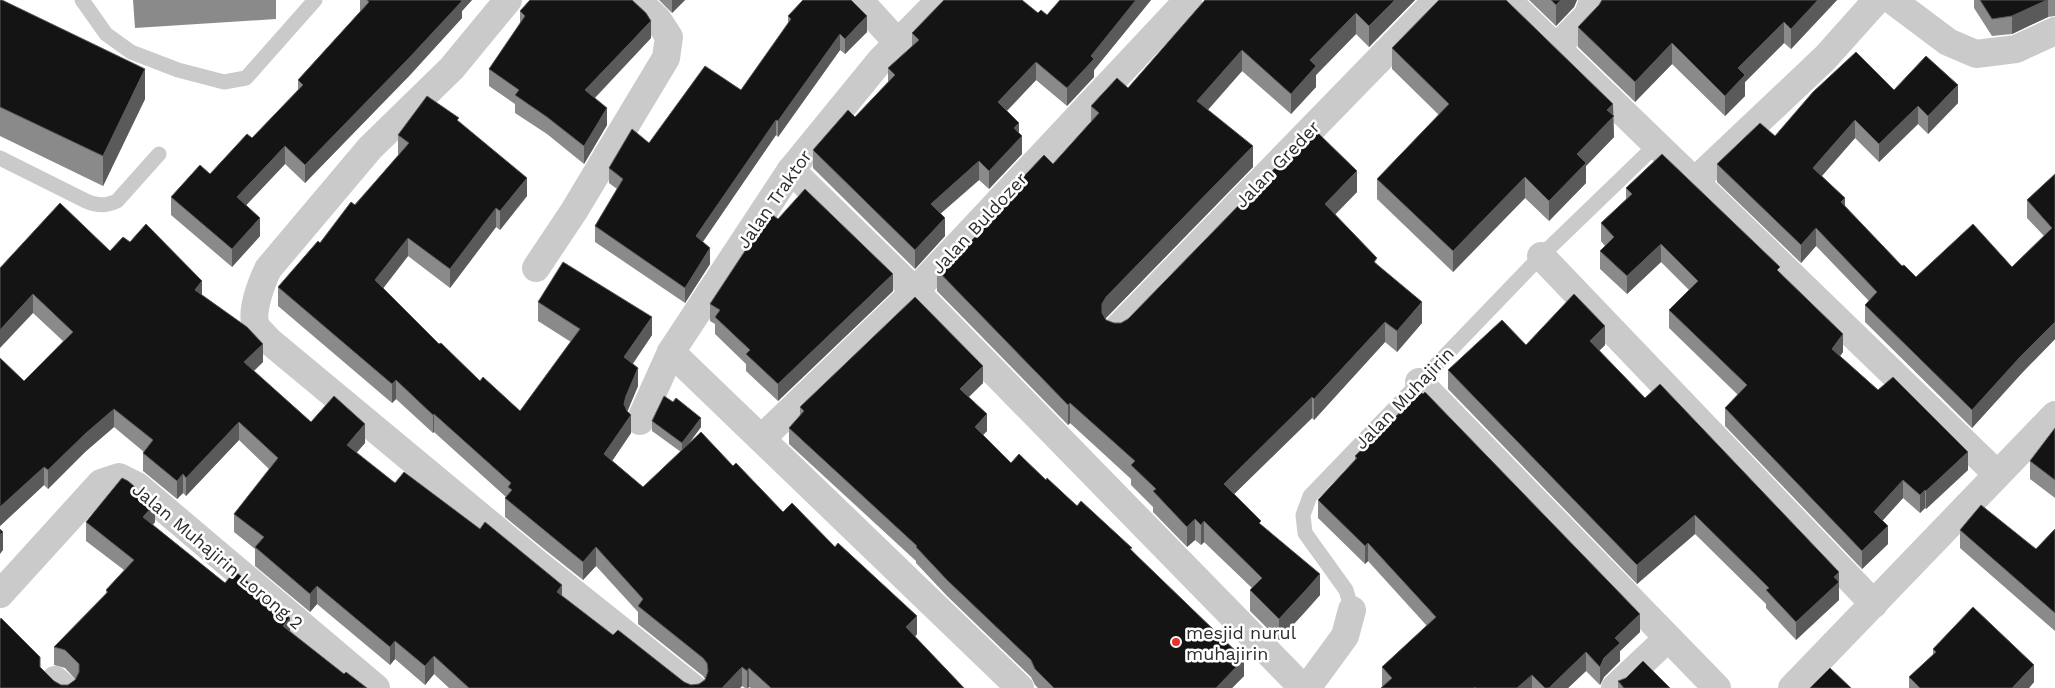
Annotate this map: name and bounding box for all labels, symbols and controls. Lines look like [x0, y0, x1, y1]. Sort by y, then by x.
street label: Jalan Greder [1230, 116, 1324, 212]
street label: Jalan Traktor [732, 146, 816, 252]
street label: Jalan Buldozer [927, 168, 1031, 278]
street label: Jalan Muhajirin [1350, 343, 1458, 453]
street label: Jalan Muhajirin Lorong 2 [128, 478, 308, 634]
place label: mesjid nurul muhajirin [1186, 622, 1297, 664]
marker: mesjid nurul muhajirin [1170, 636, 1182, 648]

